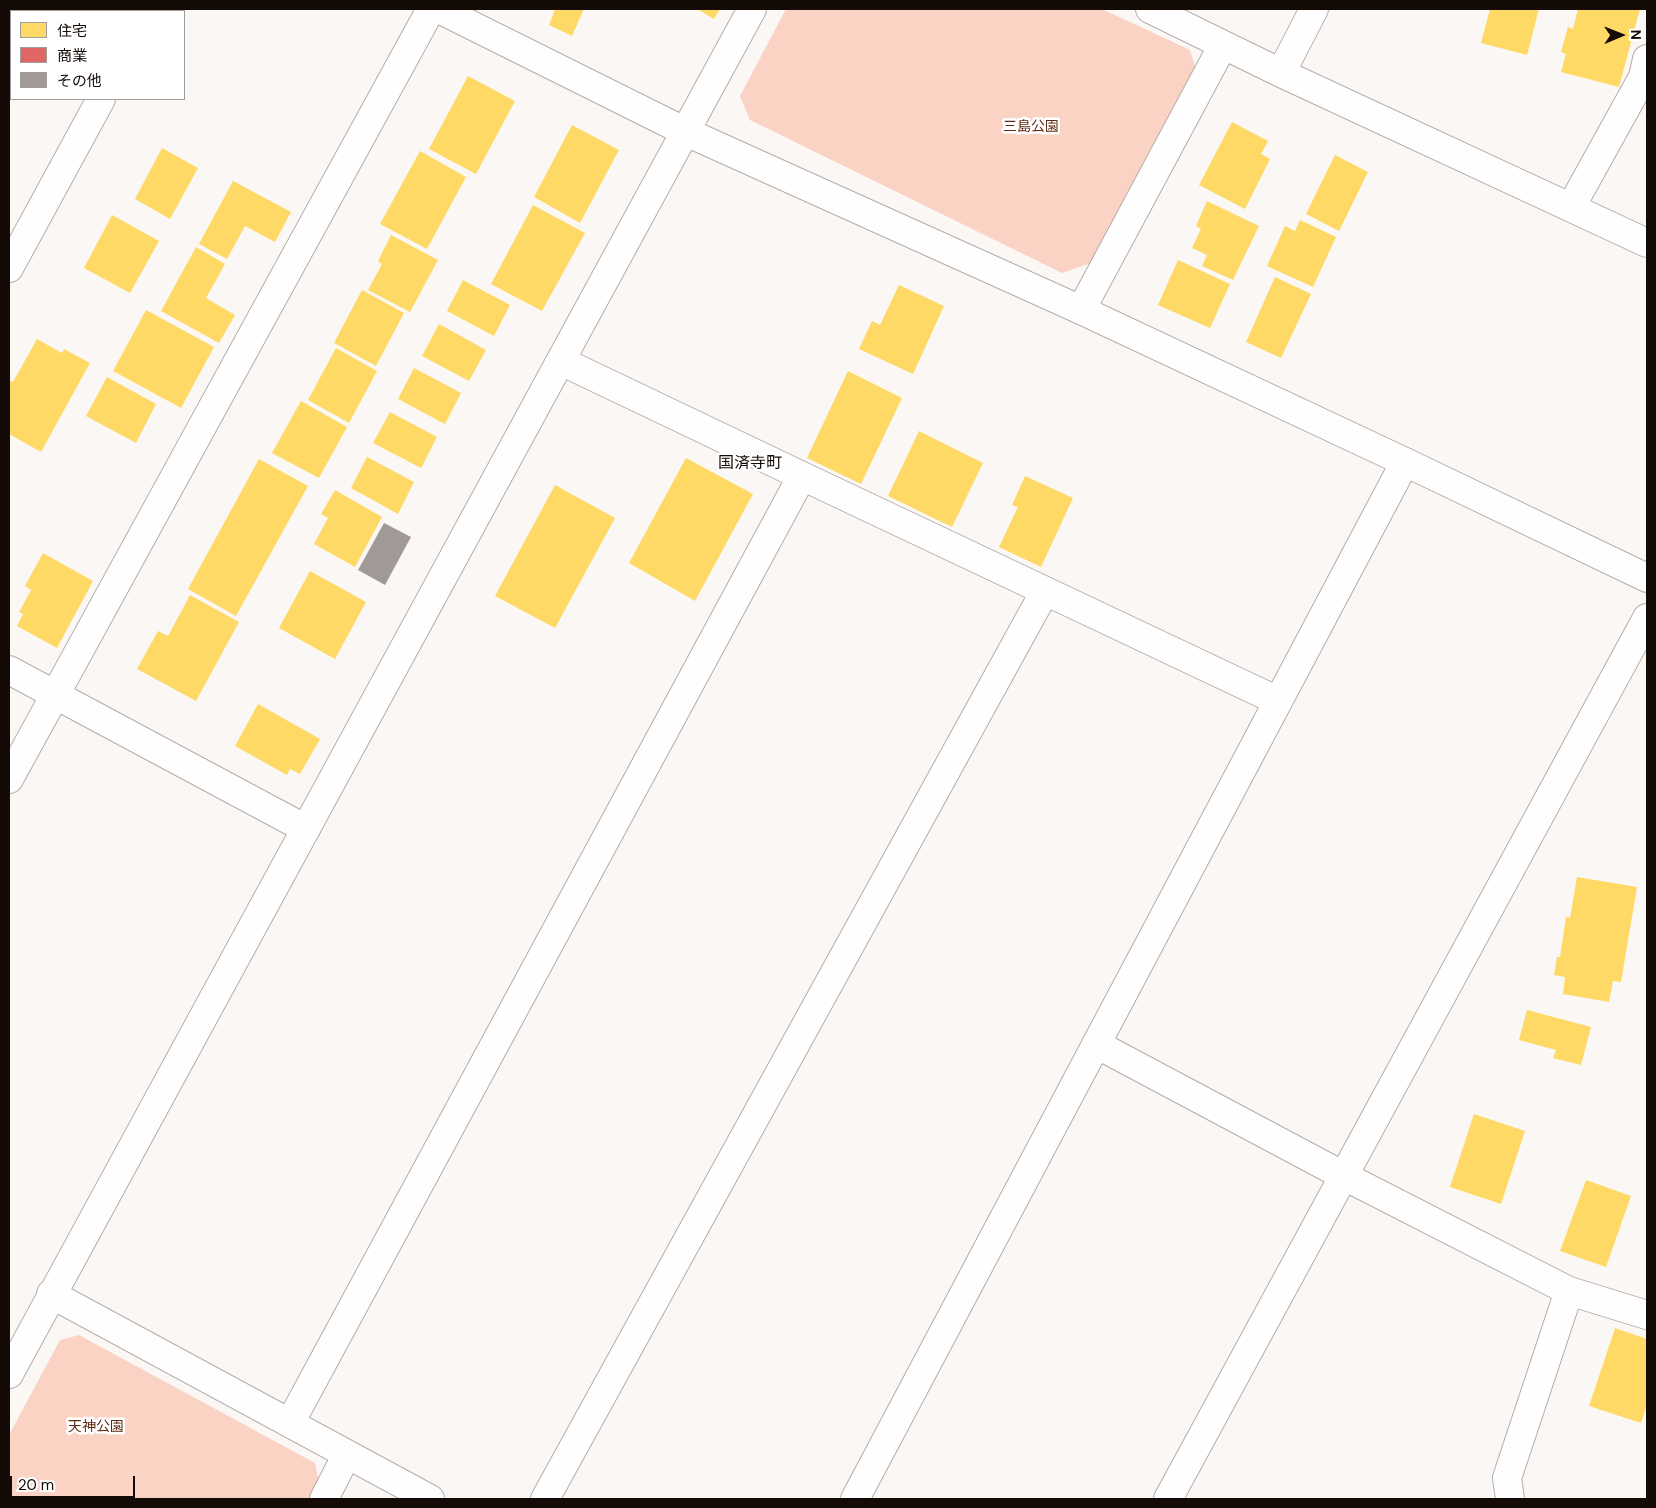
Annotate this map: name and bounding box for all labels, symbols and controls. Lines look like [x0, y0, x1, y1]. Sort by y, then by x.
legend [10, 10, 185, 100]
north arrow [1596, 10, 1646, 60]
text: 住宅 [57, 21, 87, 41]
text: N [1627, 29, 1645, 40]
text: 商業 [57, 46, 87, 66]
text: その他 [57, 71, 102, 91]
park label: 三島公園 [1003, 119, 1059, 135]
district label: 国済寺町 [718, 454, 782, 474]
park label: 天神公園 [68, 1419, 124, 1435]
scale bar [12, 1466, 138, 1498]
text: 20 m [18, 1475, 54, 1495]

